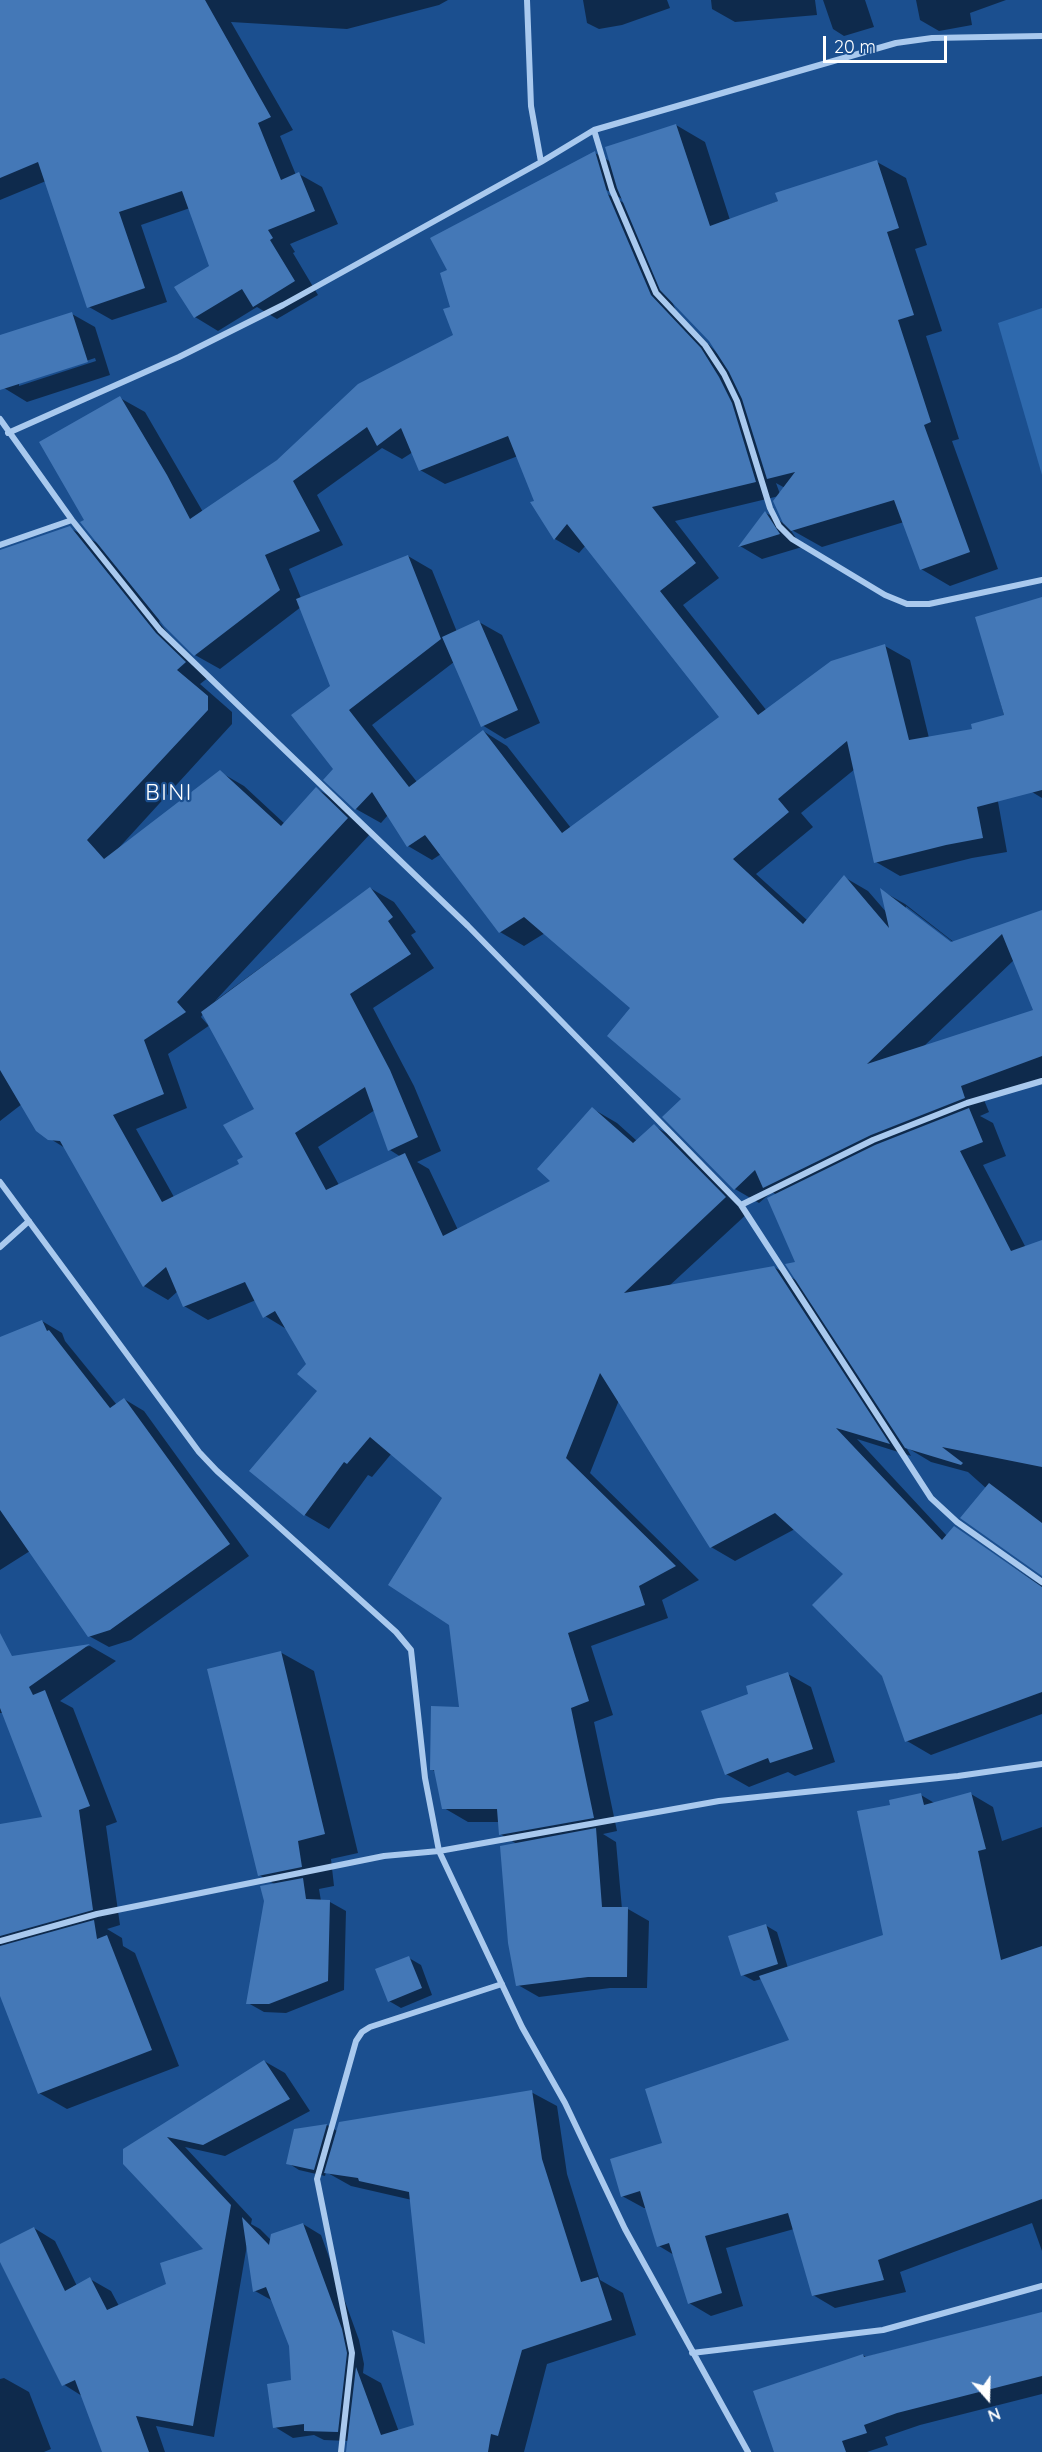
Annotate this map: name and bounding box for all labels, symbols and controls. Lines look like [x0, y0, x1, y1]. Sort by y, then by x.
scale bar [826, 24, 950, 62]
text: 20 m [834, 35, 876, 58]
district label: BINI [145, 780, 193, 806]
north arrow [958, 2368, 1018, 2428]
text: N [985, 2404, 1003, 2426]

